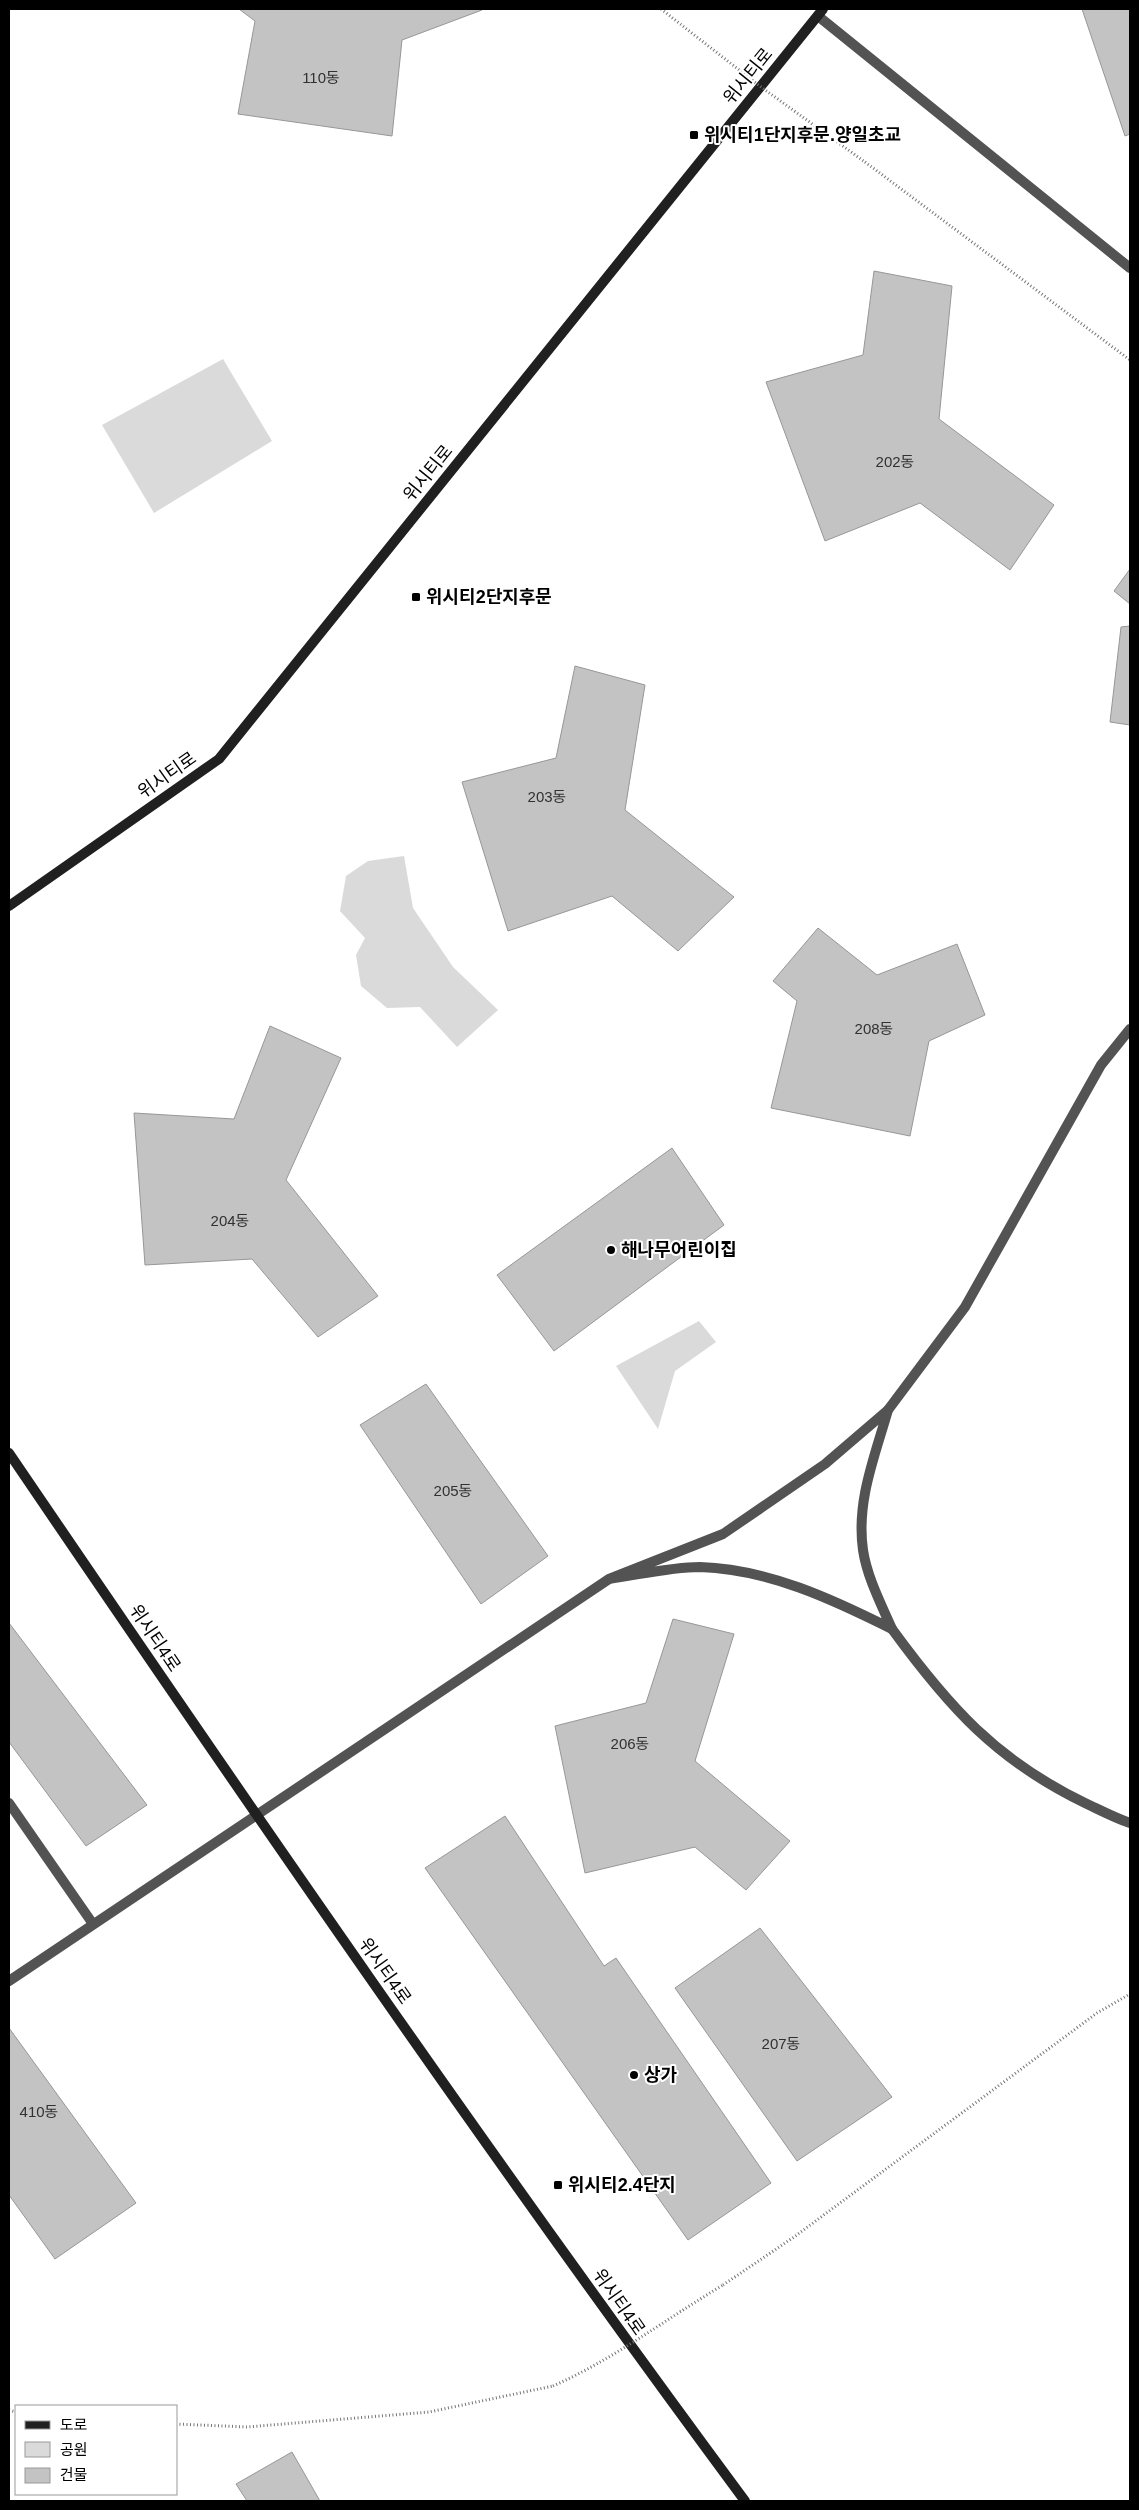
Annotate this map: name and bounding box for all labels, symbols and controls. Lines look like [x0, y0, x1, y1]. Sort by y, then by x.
street label: 위시티로 [719, 44, 777, 108]
house number: 110동 [302, 69, 340, 86]
place label: 위시티1단지후문.양일초교 [704, 125, 901, 145]
marker: 위시티1단지후문.양일초교 [688, 129, 700, 141]
street label: 위시티로 [399, 441, 457, 505]
house number: 202동 [876, 453, 914, 470]
place label: 위시티2단지후문 [426, 587, 552, 607]
marker: 위시티2단지후문 [410, 591, 422, 603]
street label: 위시티로 [134, 748, 200, 802]
house number: 203동 [528, 788, 566, 805]
house number: 208동 [855, 1020, 893, 1037]
house number: 204동 [211, 1212, 249, 1229]
place label: 해나무어린이집 [621, 1240, 737, 1260]
marker: 해나무어린이집 [605, 1244, 617, 1256]
house number: 205동 [434, 1482, 472, 1499]
street label: 위시티4로 [125, 1601, 185, 1675]
house number: 206동 [611, 1735, 649, 1752]
street label: 위시티4로 [355, 1934, 415, 2008]
house number: 207동 [762, 2035, 800, 2052]
place label: 상가 [644, 2065, 678, 2085]
marker: 상가 [628, 2069, 640, 2081]
house number: 410동 [20, 2103, 58, 2120]
place label: 위시티2.4단지 [568, 2175, 676, 2195]
marker: 위시티2.4단지 [552, 2179, 564, 2191]
street label: 위시티4로 [589, 2265, 649, 2339]
legend [15, 2405, 178, 2495]
text: 도로 [60, 2416, 88, 2433]
text: 공원 [60, 2441, 88, 2458]
text: 건물 [60, 2466, 88, 2483]

